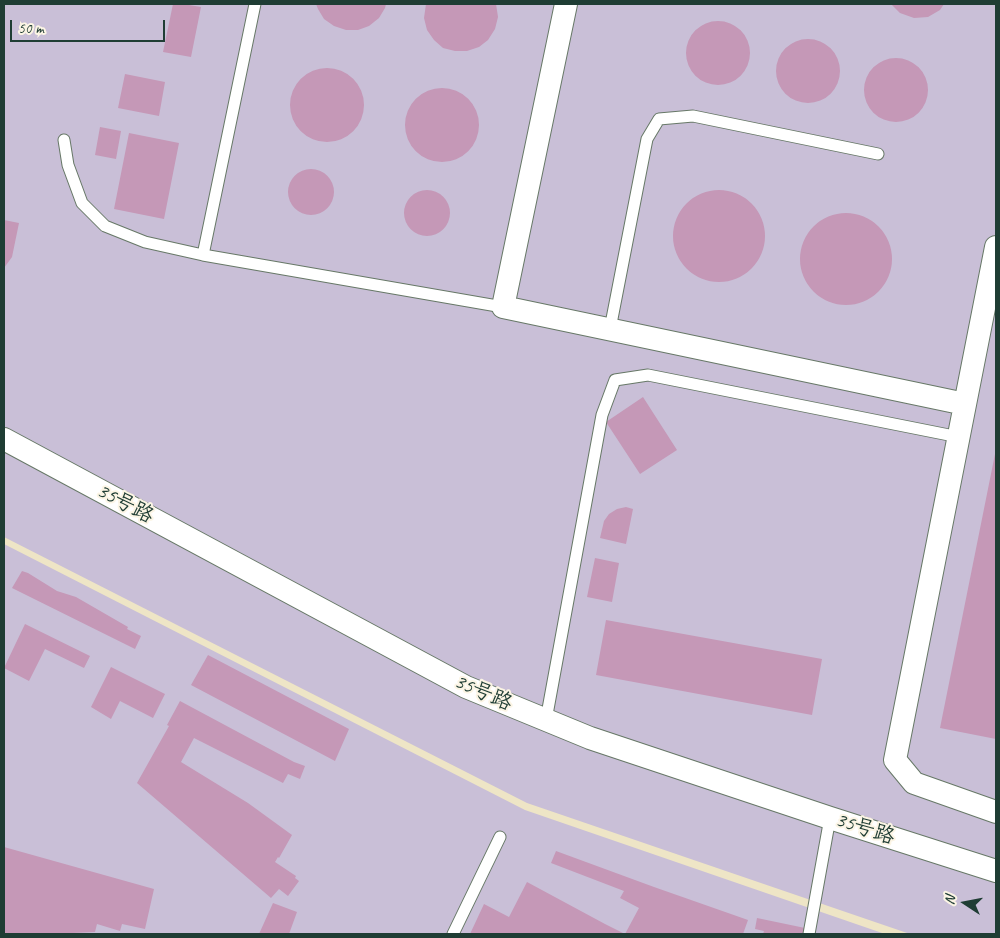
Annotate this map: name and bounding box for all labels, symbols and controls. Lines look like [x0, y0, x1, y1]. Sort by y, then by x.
scale bar [12, 10, 168, 42]
text: 50 m [18, 19, 44, 38]
street label: 35号路 [92, 479, 158, 529]
street label: 35号路 [450, 669, 516, 717]
street label: 35号路 [832, 808, 898, 850]
north arrow [940, 878, 990, 928]
text: N [941, 894, 959, 906]

